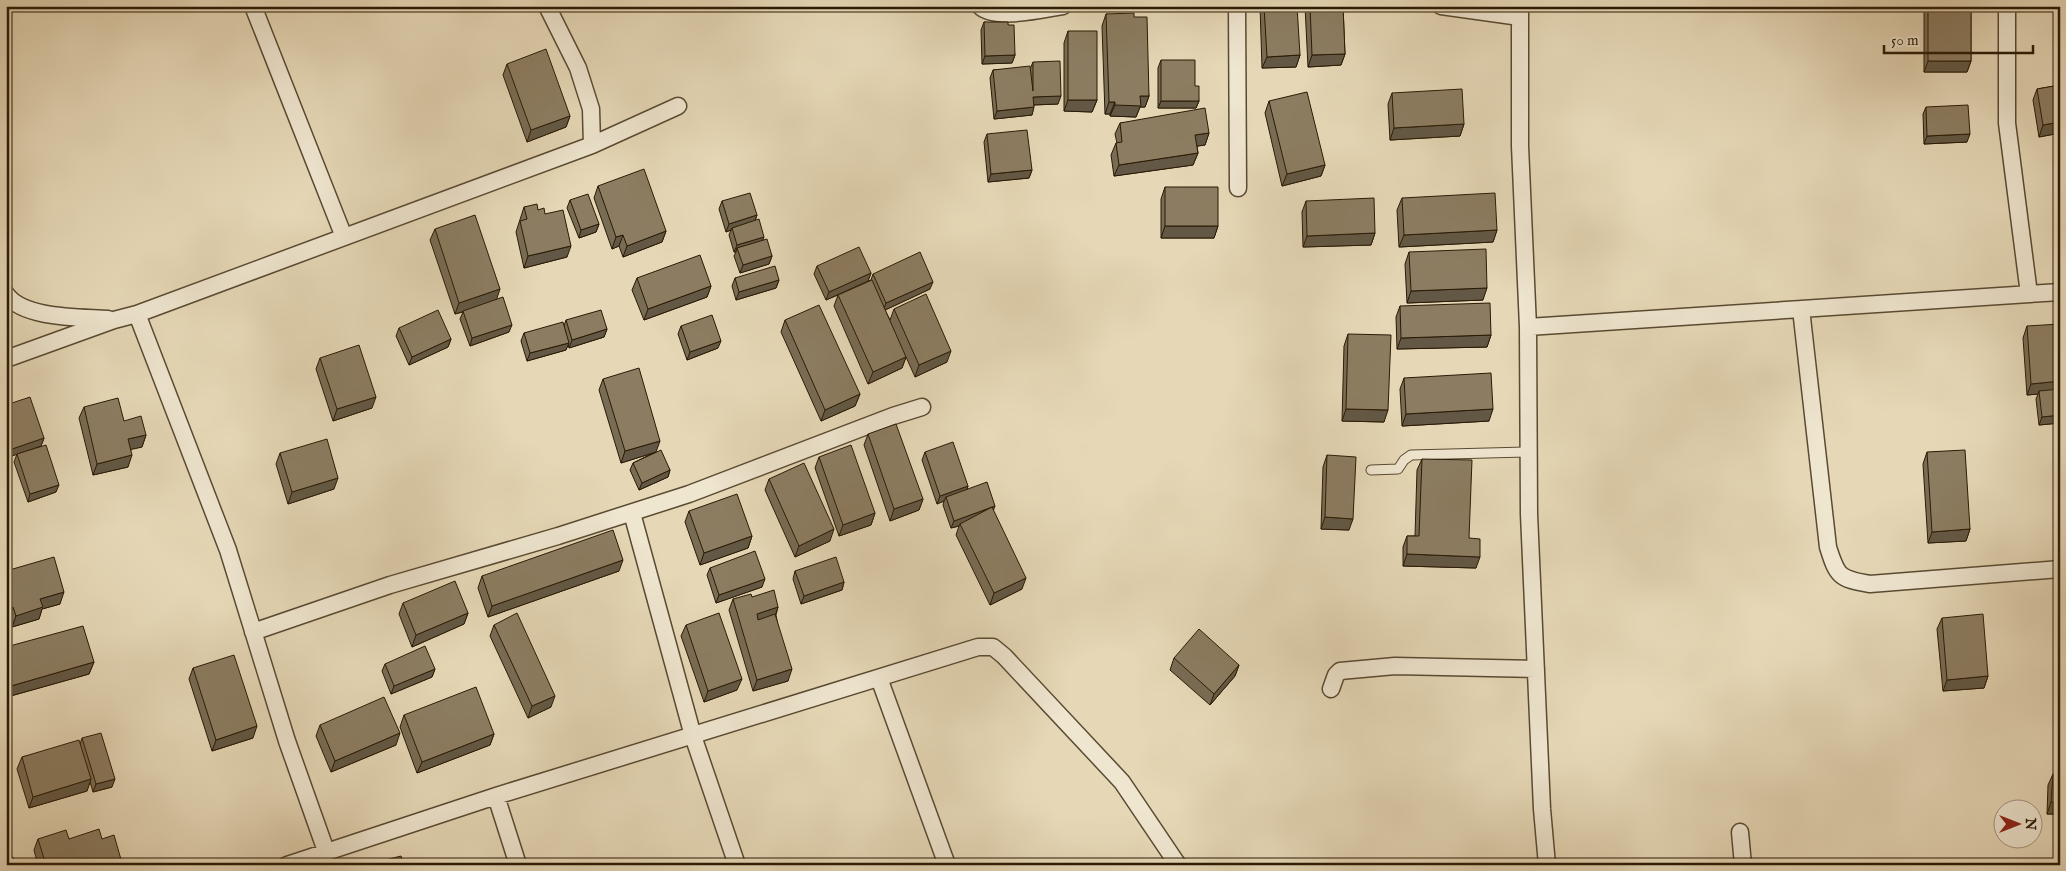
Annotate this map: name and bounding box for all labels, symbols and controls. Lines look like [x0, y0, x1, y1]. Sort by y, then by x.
scale bar [1884, 22, 2032, 54]
text: 50 m [1891, 31, 1919, 50]
north arrow [1994, 798, 2044, 848]
text: N [2021, 817, 2039, 830]

